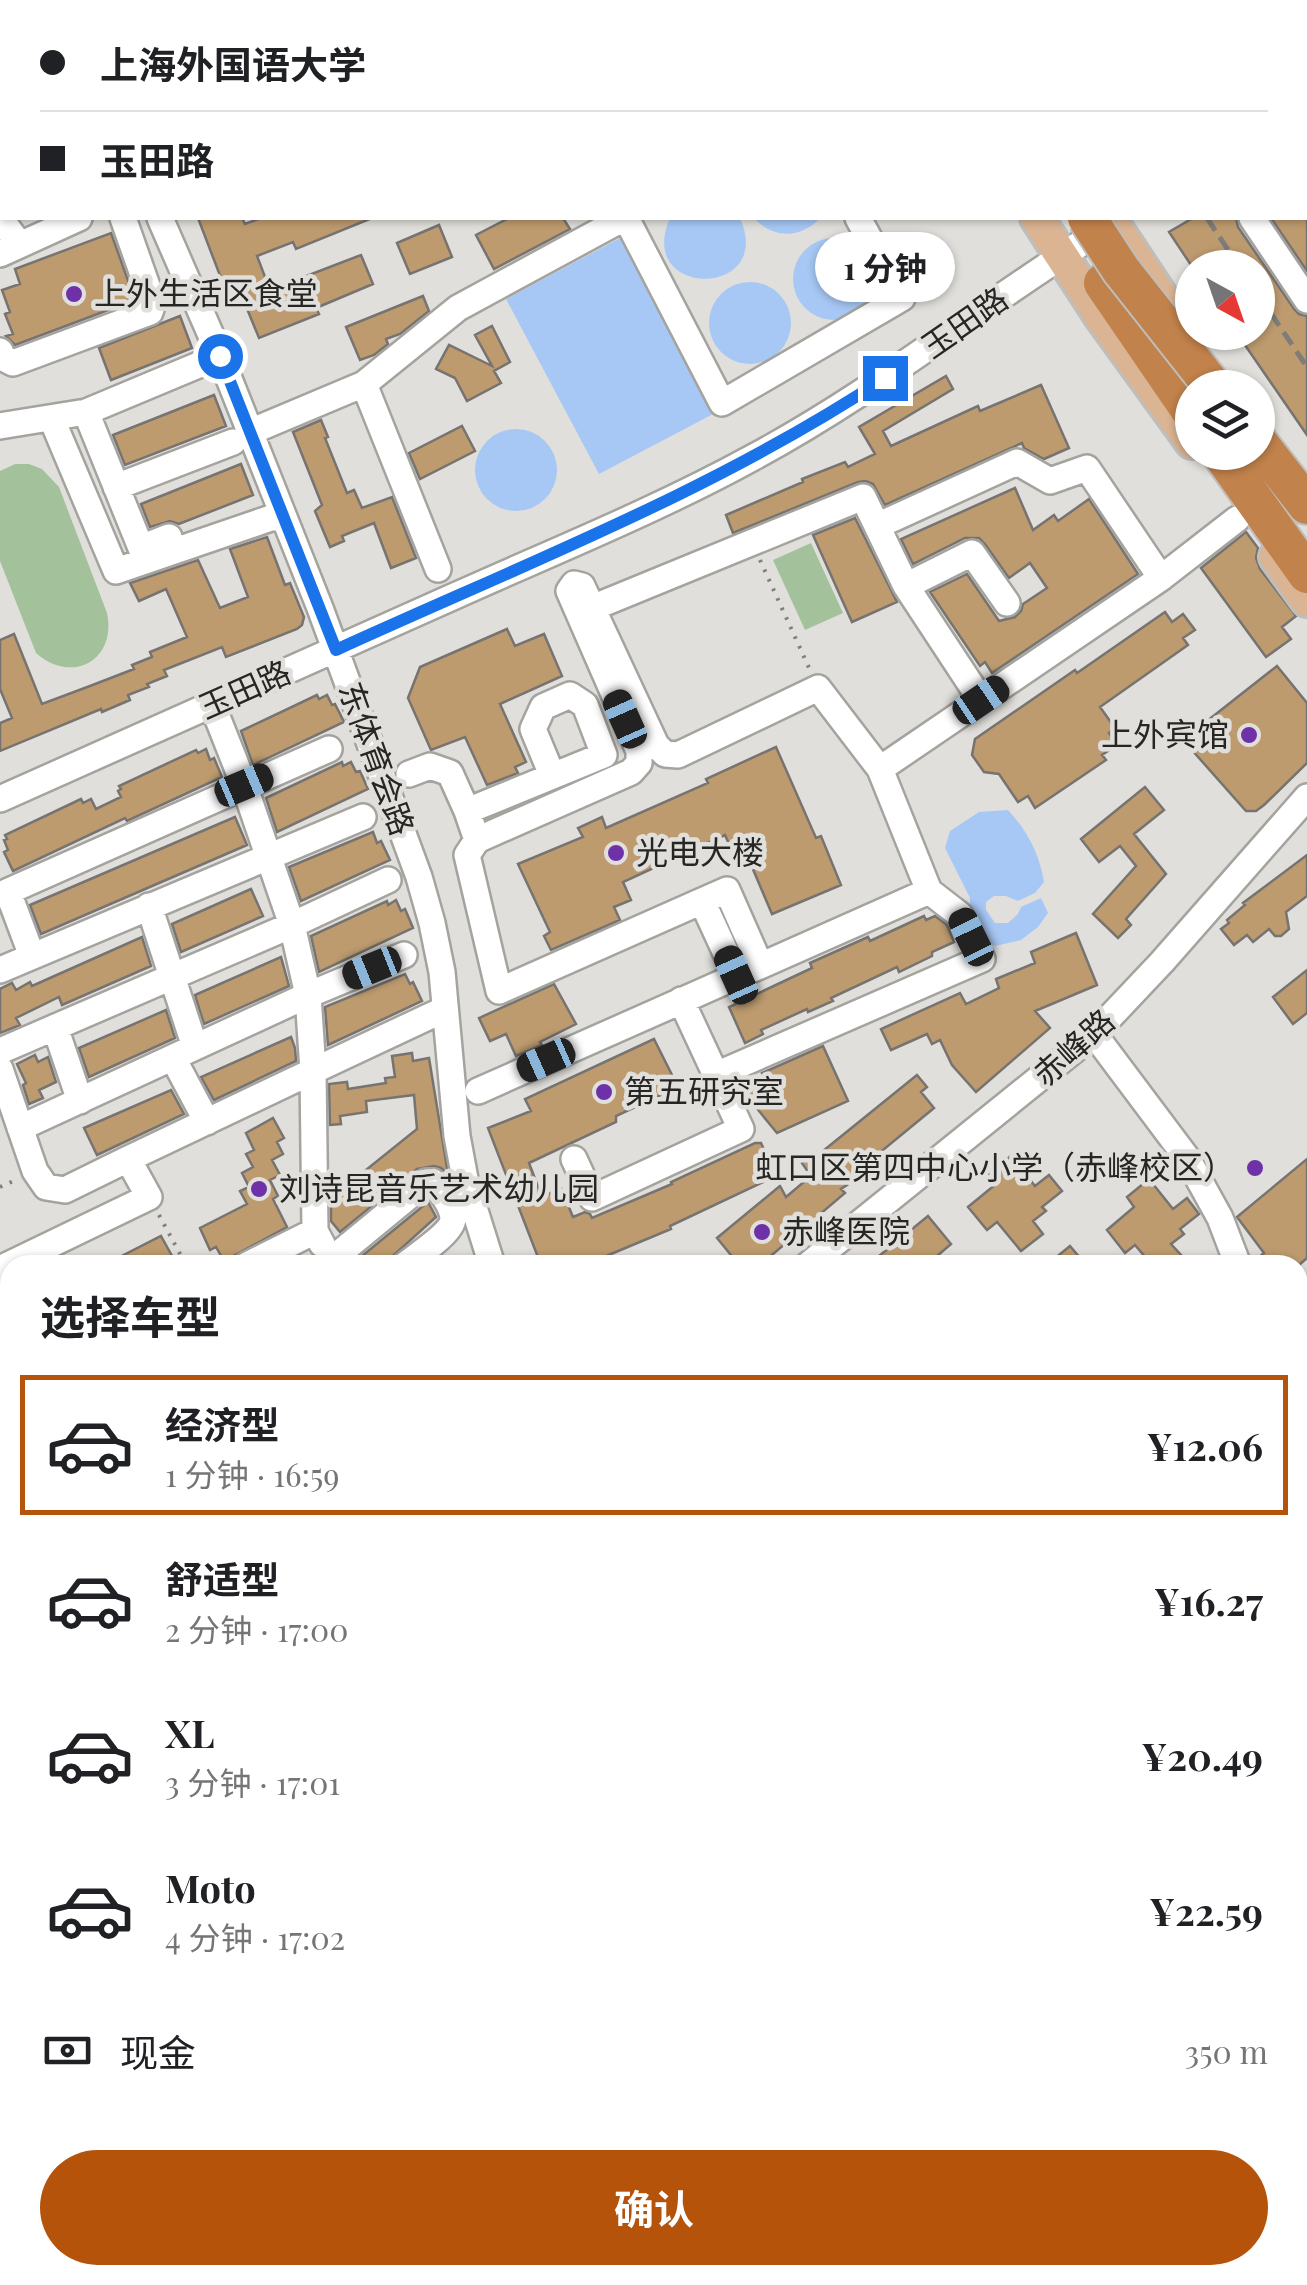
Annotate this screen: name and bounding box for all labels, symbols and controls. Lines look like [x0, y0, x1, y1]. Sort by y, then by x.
text: 上海外国语大学 [100, 38, 366, 89]
text: 玉田路 [100, 134, 214, 185]
callout: 1 分钟 [815, 233, 955, 303]
text: 1 分钟 [843, 245, 927, 288]
north arrow [1175, 250, 1275, 350]
map controls [1175, 250, 1275, 470]
place label: 上外生活区食堂 [94, 270, 318, 313]
street label: 玉田路 [912, 276, 1015, 366]
marker: 上外生活区食堂 [63, 283, 85, 305]
route start [198, 334, 243, 379]
route end [863, 356, 908, 401]
button: layers [1175, 370, 1275, 470]
street label: 玉田路 [191, 649, 297, 727]
car [948, 671, 1014, 729]
street label: 东体育会路 [331, 676, 426, 841]
car [599, 685, 651, 753]
place label: 上外宾馆 [1101, 711, 1229, 754]
marker: 上外宾馆 [1238, 724, 1260, 746]
car [211, 759, 277, 811]
place label: 光电大楼 [636, 829, 764, 872]
marker: 光电大楼 [605, 842, 627, 864]
car [944, 903, 998, 971]
car [710, 941, 762, 1009]
car [339, 943, 405, 993]
street label: 赤峰路 [1022, 998, 1122, 1094]
car [512, 1034, 580, 1086]
place label: 第五研究室 [624, 1068, 784, 1111]
marker: 第五研究室 [593, 1081, 615, 1103]
place label: 虹口区第四中心小学（赤峰校区） [755, 1144, 1235, 1187]
marker: 虹口区第四中心小学（赤峰校区） [1244, 1157, 1266, 1179]
place label: 刘诗昆音乐艺术幼儿园 [279, 1165, 599, 1208]
marker: 刘诗昆音乐艺术幼儿园 [248, 1178, 270, 1200]
place label: 赤峰医院 [782, 1208, 910, 1251]
marker: 赤峰医院 [751, 1221, 773, 1243]
text: 选择车型 [40, 1285, 220, 1345]
text: 经济型 [165, 1398, 279, 1449]
icon: car [45, 1400, 135, 1490]
text: ¥12.06 [1147, 1420, 1263, 1471]
text: 1 分钟 · 16:59 [165, 1452, 340, 1495]
text: 舒适型 [165, 1553, 279, 1604]
icon: car [45, 1555, 135, 1645]
text: ¥16.27 [1154, 1575, 1263, 1626]
text: 2 分钟 · 17:00 [165, 1607, 348, 1650]
text: XL [165, 1707, 214, 1758]
icon: car [45, 1710, 135, 1800]
text: ¥20.49 [1142, 1730, 1263, 1781]
text: 3 分钟 · 17:01 [165, 1760, 340, 1803]
text: Moto [165, 1862, 256, 1913]
icon: car [45, 1865, 135, 1955]
text: ¥22.59 [1149, 1885, 1263, 1936]
text: 4 分钟 · 17:02 [165, 1915, 345, 1958]
icon: cash [40, 2023, 95, 2078]
text: 现金 [120, 2026, 196, 2077]
text: 350 m [1185, 2029, 1268, 2072]
button: 确认 [40, 2150, 1268, 2265]

